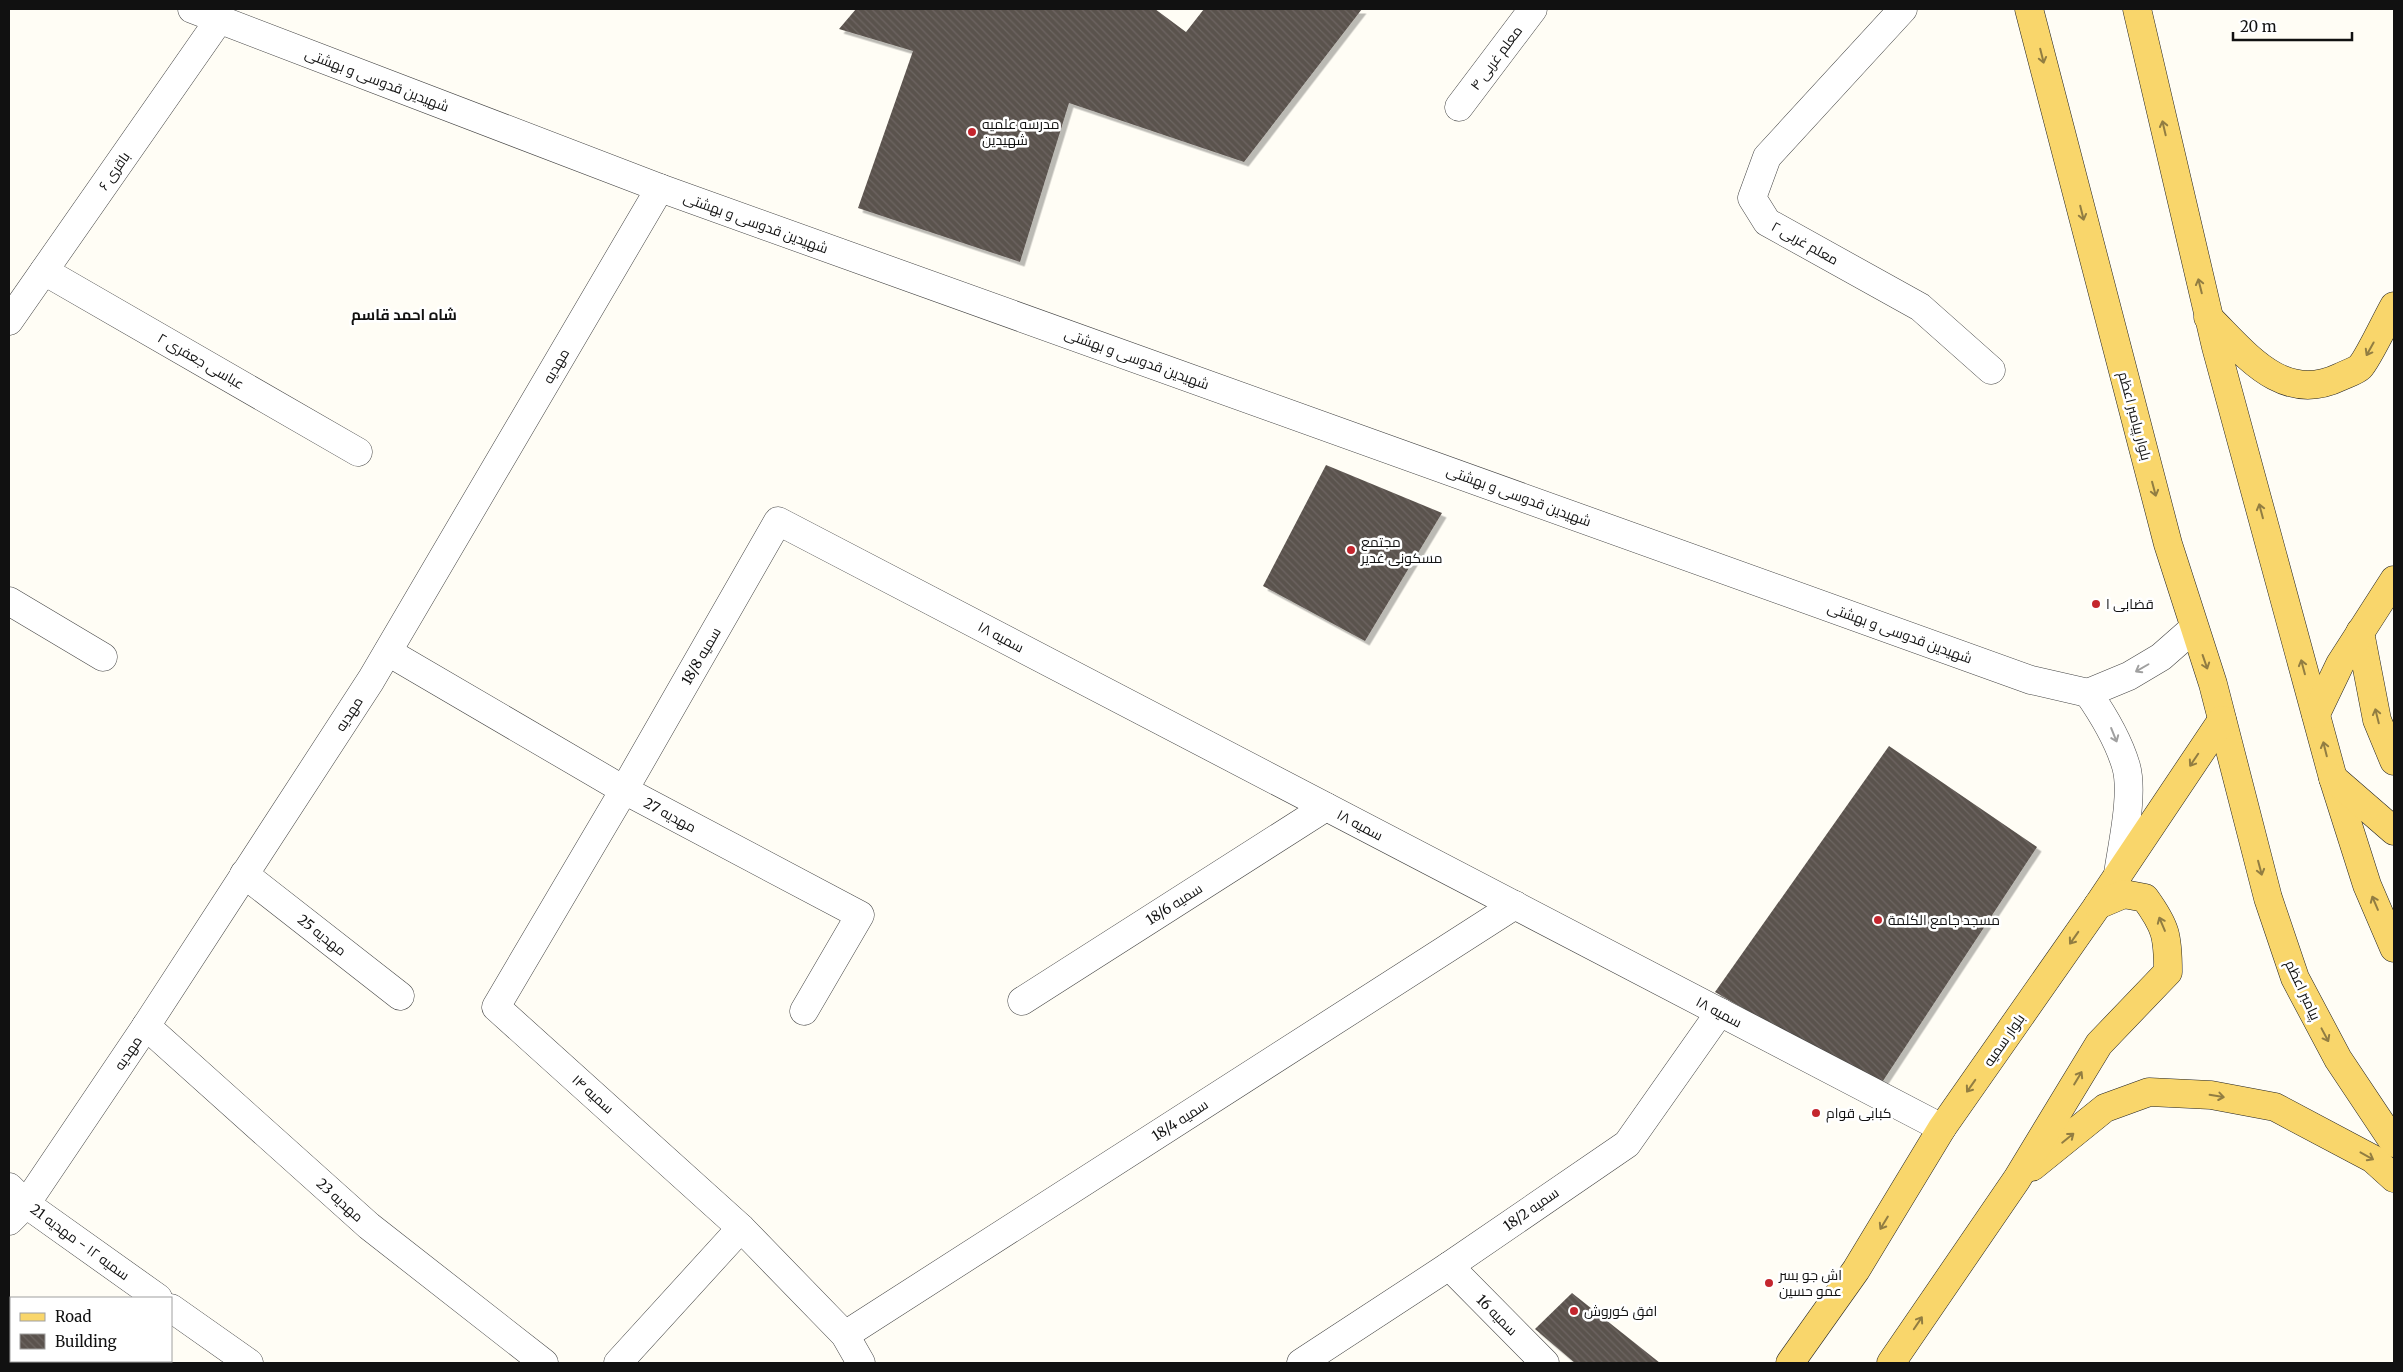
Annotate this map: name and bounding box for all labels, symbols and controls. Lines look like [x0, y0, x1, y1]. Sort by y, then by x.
scale bar [2233, 10, 2352, 42]
text: 20 m [2240, 17, 2277, 36]
street label: معلم غربی ۴ [1466, 22, 1527, 94]
street label: شهیدین قدوسی و بهشتی [303, 44, 451, 116]
one-way arrow [2037, 47, 2047, 63]
place label: مدرسه علمیه شهیدین [982, 115, 1059, 149]
one-way arrow [2159, 120, 2168, 136]
marker: مدرسه علمیه شهیدین [966, 126, 978, 138]
street label: ۶ باقری [94, 148, 134, 194]
street label: شهیدین قدوسی و بهشتی [681, 188, 831, 258]
one-way arrow [2078, 205, 2087, 221]
street label: معلم غربی ۲ [1768, 217, 1842, 270]
one-way arrow [2195, 278, 2205, 294]
district label: شاه احمد قاسم [351, 305, 457, 325]
street label: شهیدین قدوسی و بهشتی [1062, 324, 1212, 394]
street label: عباسی جعفری ۲ [155, 329, 247, 393]
one-way arrow [2365, 341, 2375, 355]
street label: مهدیه [539, 345, 573, 387]
street label: بلوار پیامبر اعظم [2114, 370, 2156, 463]
street label: شهیدین قدوسی و بهشتی [1444, 461, 1594, 531]
one-way arrow [2149, 481, 2159, 497]
one-way arrow [2255, 503, 2265, 519]
place label: مجتمع مسکونی غدیر [1360, 533, 1442, 567]
marker: مجتمع مسکونی غدیر [1345, 544, 1357, 556]
place label: قضابی ا [2106, 595, 2154, 613]
street label: شهیدین قدوسی و بهشتی [1825, 598, 1975, 668]
marker: قضابی ا [2090, 598, 2102, 610]
street label: سمیه ۱۸ [975, 617, 1027, 657]
street label: سمیه 18/8 [677, 624, 725, 688]
one-way arrow [2201, 653, 2210, 669]
one-way arrow [2298, 660, 2308, 676]
one-way arrow [2134, 663, 2149, 673]
street label: مهدیه [331, 693, 367, 735]
one-way arrow [2372, 708, 2381, 724]
one-way arrow [2109, 727, 2119, 742]
one-way arrow [2320, 741, 2329, 757]
one-way arrow [2189, 753, 2199, 767]
street label: مهدیه 27 [641, 794, 699, 836]
street label: سمیه ۱۸ [1334, 805, 1386, 845]
one-way arrow [2256, 859, 2265, 875]
street label: سمیه 18/6 [1142, 879, 1206, 929]
one-way arrow [2369, 896, 2379, 911]
street label: مهدیه 25 [294, 910, 350, 960]
place label: مسجد جامع الکلمة [1888, 911, 2000, 929]
marker: مسجد جامع الکلمة [1872, 914, 1884, 926]
one-way arrow [2156, 917, 2166, 932]
one-way arrow [2069, 931, 2079, 945]
street label: پیامبر اعظم [2280, 957, 2325, 1024]
street label: سمیه ۱۸ [1693, 992, 1745, 1032]
street label: بلوار سمیه [1979, 1010, 2029, 1070]
one-way arrow [2320, 1027, 2330, 1042]
street label: مهدیه [110, 1032, 146, 1074]
street label: سمیه ۱۴ [568, 1071, 618, 1117]
one-way arrow [2074, 1071, 2084, 1085]
one-way arrow [1966, 1079, 1976, 1093]
one-way arrow [2209, 1092, 2225, 1102]
street label: سمیه 18/4 [1148, 1095, 1212, 1145]
place label: کبابی قوام [1826, 1104, 1892, 1123]
marker: کبابی قوام [1810, 1107, 1822, 1119]
one-way arrow [2062, 1132, 2075, 1143]
one-way arrow [2359, 1151, 2373, 1161]
street label: مهدیه 23 [313, 1174, 367, 1226]
street label: سمیه 18/2 [1500, 1183, 1562, 1235]
street label: سمیه ۱۲ - مهدیه 21 [27, 1200, 133, 1284]
one-way arrow [1879, 1216, 1889, 1230]
place label: اش جو بسر عمو حسین [1778, 1266, 1842, 1300]
marker: اش جو بسر عمو حسین [1763, 1277, 1775, 1289]
street label: سمیه 16 [1473, 1291, 1521, 1339]
legend [10, 1297, 172, 1362]
place label: افق کوروش [1584, 1302, 1657, 1320]
marker: افق کوروش [1568, 1305, 1580, 1317]
text: Road [55, 1307, 91, 1326]
one-way arrow [1913, 1316, 1924, 1330]
text: Building [55, 1332, 117, 1351]

